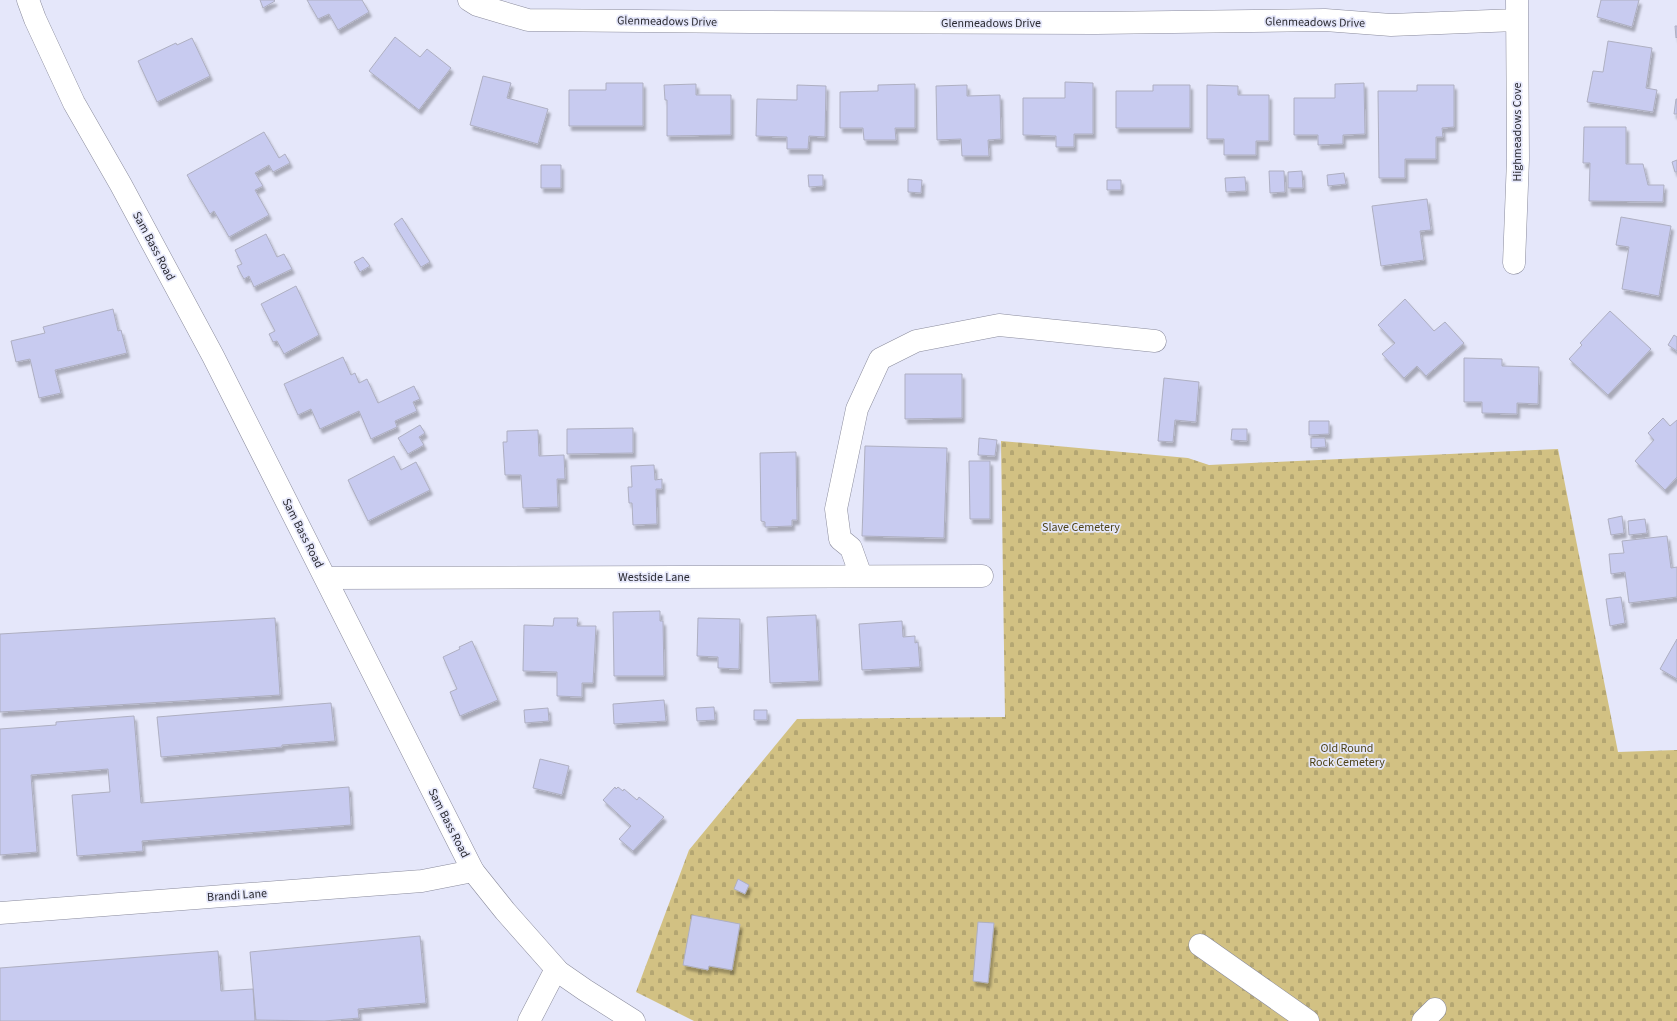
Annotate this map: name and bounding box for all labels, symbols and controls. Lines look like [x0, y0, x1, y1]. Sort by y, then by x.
street label: Glenmeadows Drive [617, 12, 717, 31]
street label: Glenmeadows Drive [1265, 13, 1365, 32]
street label: Glenmeadows Drive [941, 15, 1041, 32]
street label: Highmeadows Cove [1509, 82, 1526, 182]
street label: Sam Bass Road [128, 209, 179, 284]
street label: Sam Bass Road [278, 495, 327, 571]
park label: Slave Cemetery [1042, 519, 1120, 536]
street label: Westside Lane [618, 569, 690, 586]
park label: Old Round Rock Cemetery [1309, 740, 1385, 771]
street label: Sam Bass Road [424, 785, 473, 861]
street label: Brandi Lane [207, 885, 268, 906]

